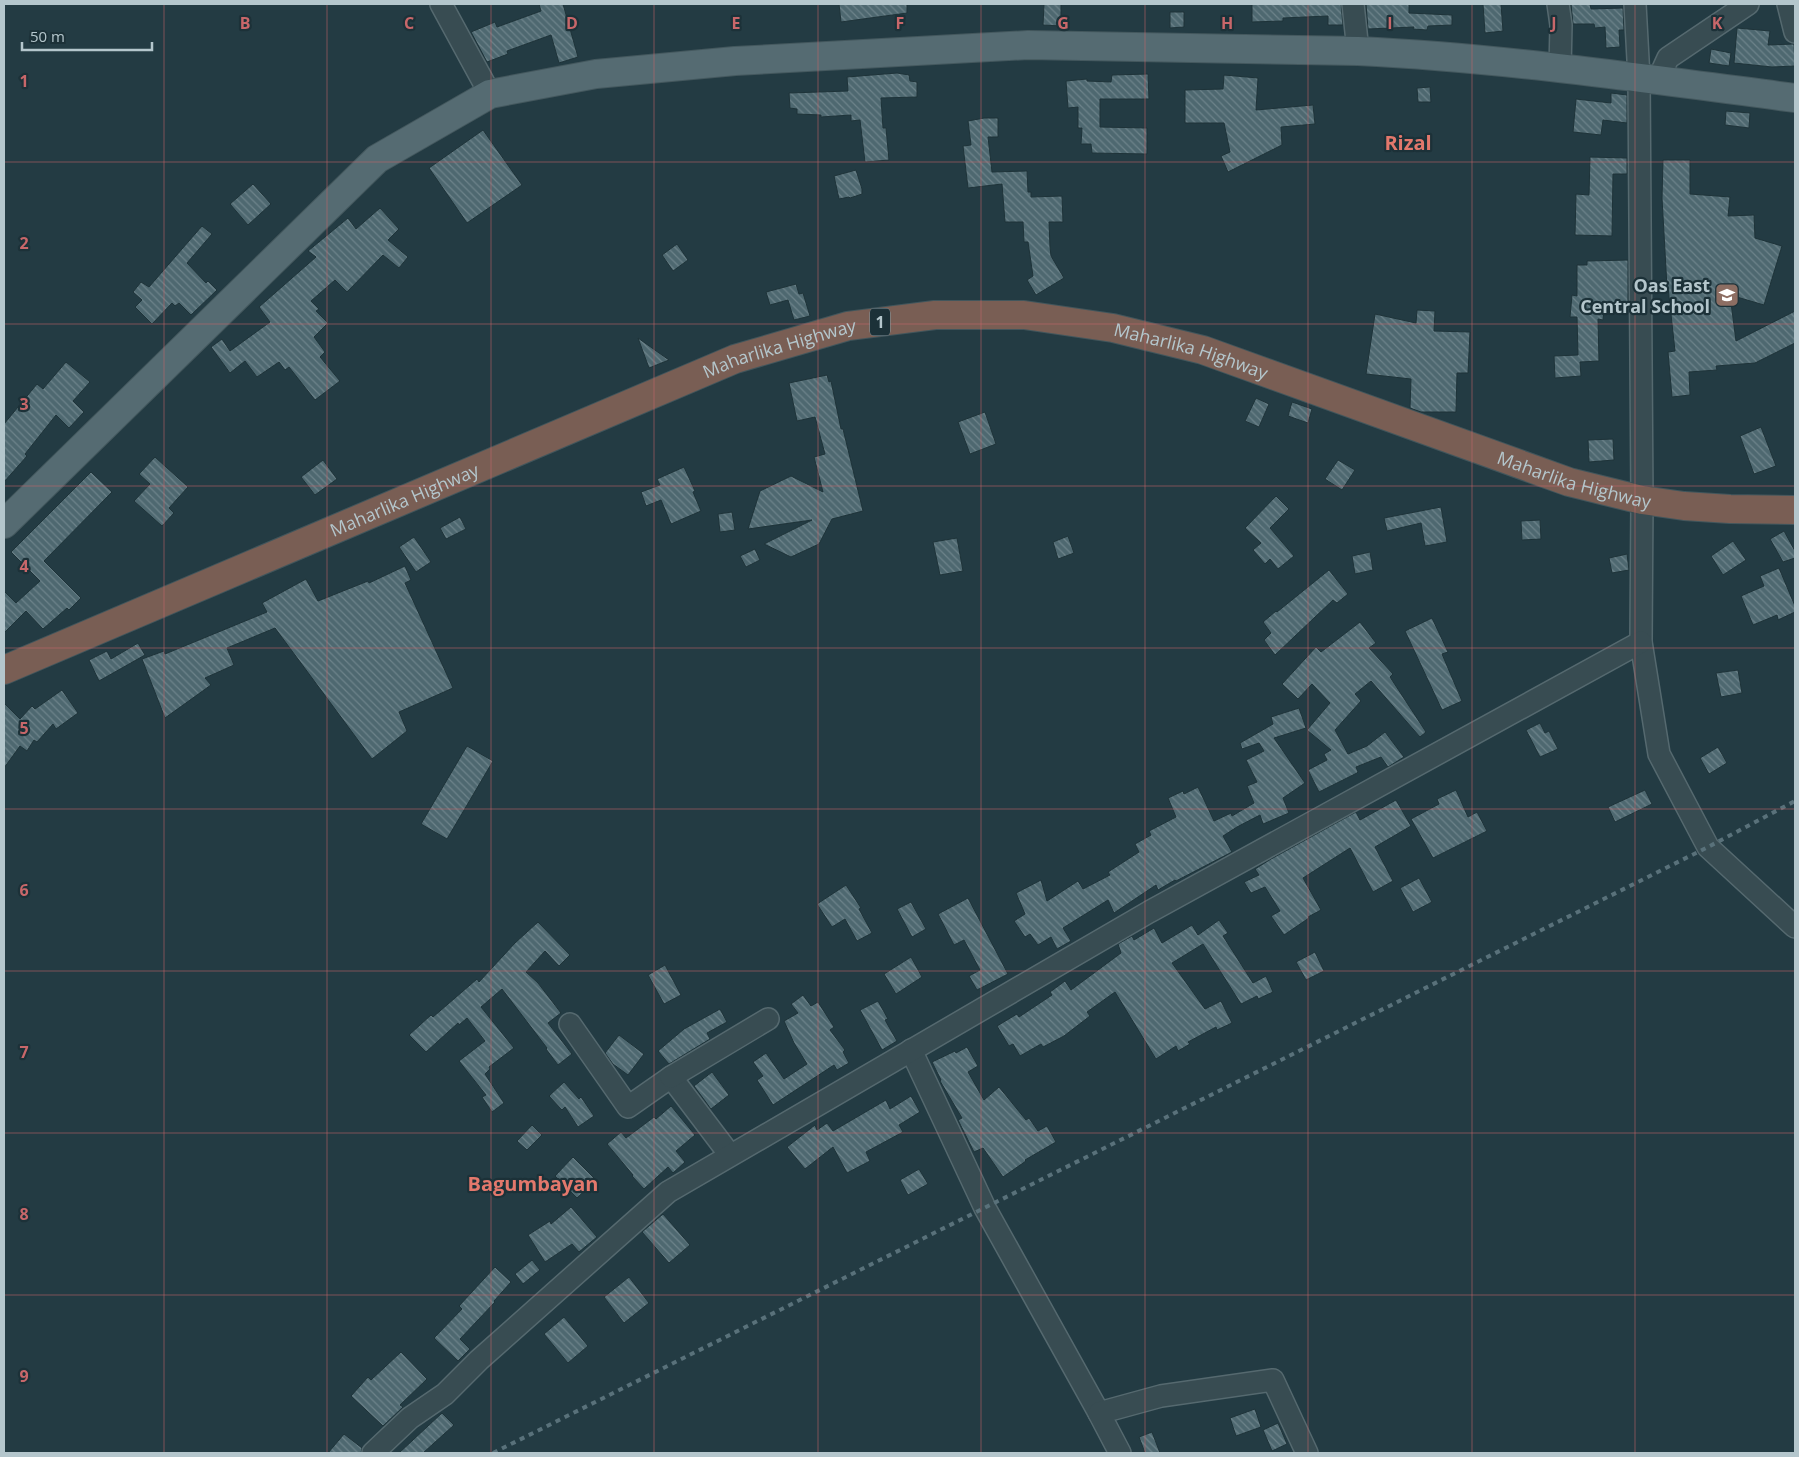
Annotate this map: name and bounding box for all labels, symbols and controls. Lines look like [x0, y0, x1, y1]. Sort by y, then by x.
text: B [240, 12, 250, 34]
text: C [404, 12, 414, 34]
text: D [566, 12, 578, 34]
text: E [732, 12, 741, 34]
text: F [896, 12, 904, 34]
text: G [1057, 12, 1069, 34]
text: H [1221, 12, 1233, 34]
text: I [1387, 12, 1393, 34]
text: J [1549, 12, 1557, 34]
text: K [1712, 12, 1723, 34]
scale bar [22, 20, 152, 52]
text: 50 m [30, 26, 65, 46]
text: 1 [19, 70, 29, 92]
district label: Rizal [1384, 129, 1432, 156]
text: 2 [19, 232, 29, 254]
place label: Oas East Central School [1580, 273, 1710, 318]
school or university icon: Oas East Central School [1714, 282, 1740, 308]
road number: 1 [870, 308, 890, 336]
street label: Maharlika Highway [699, 313, 858, 383]
street label: Maharlika Highway [1112, 317, 1272, 385]
text: 3 [19, 393, 29, 415]
street label: Maharlika Highway [1494, 445, 1654, 513]
street label: Maharlika Highway [326, 457, 483, 542]
text: 4 [19, 555, 29, 577]
text: 5 [19, 717, 29, 739]
text: 6 [19, 879, 29, 901]
text: 7 [19, 1041, 29, 1063]
district label: Bagumbayan [468, 1170, 598, 1197]
text: 8 [19, 1203, 29, 1225]
text: 9 [19, 1365, 29, 1387]

